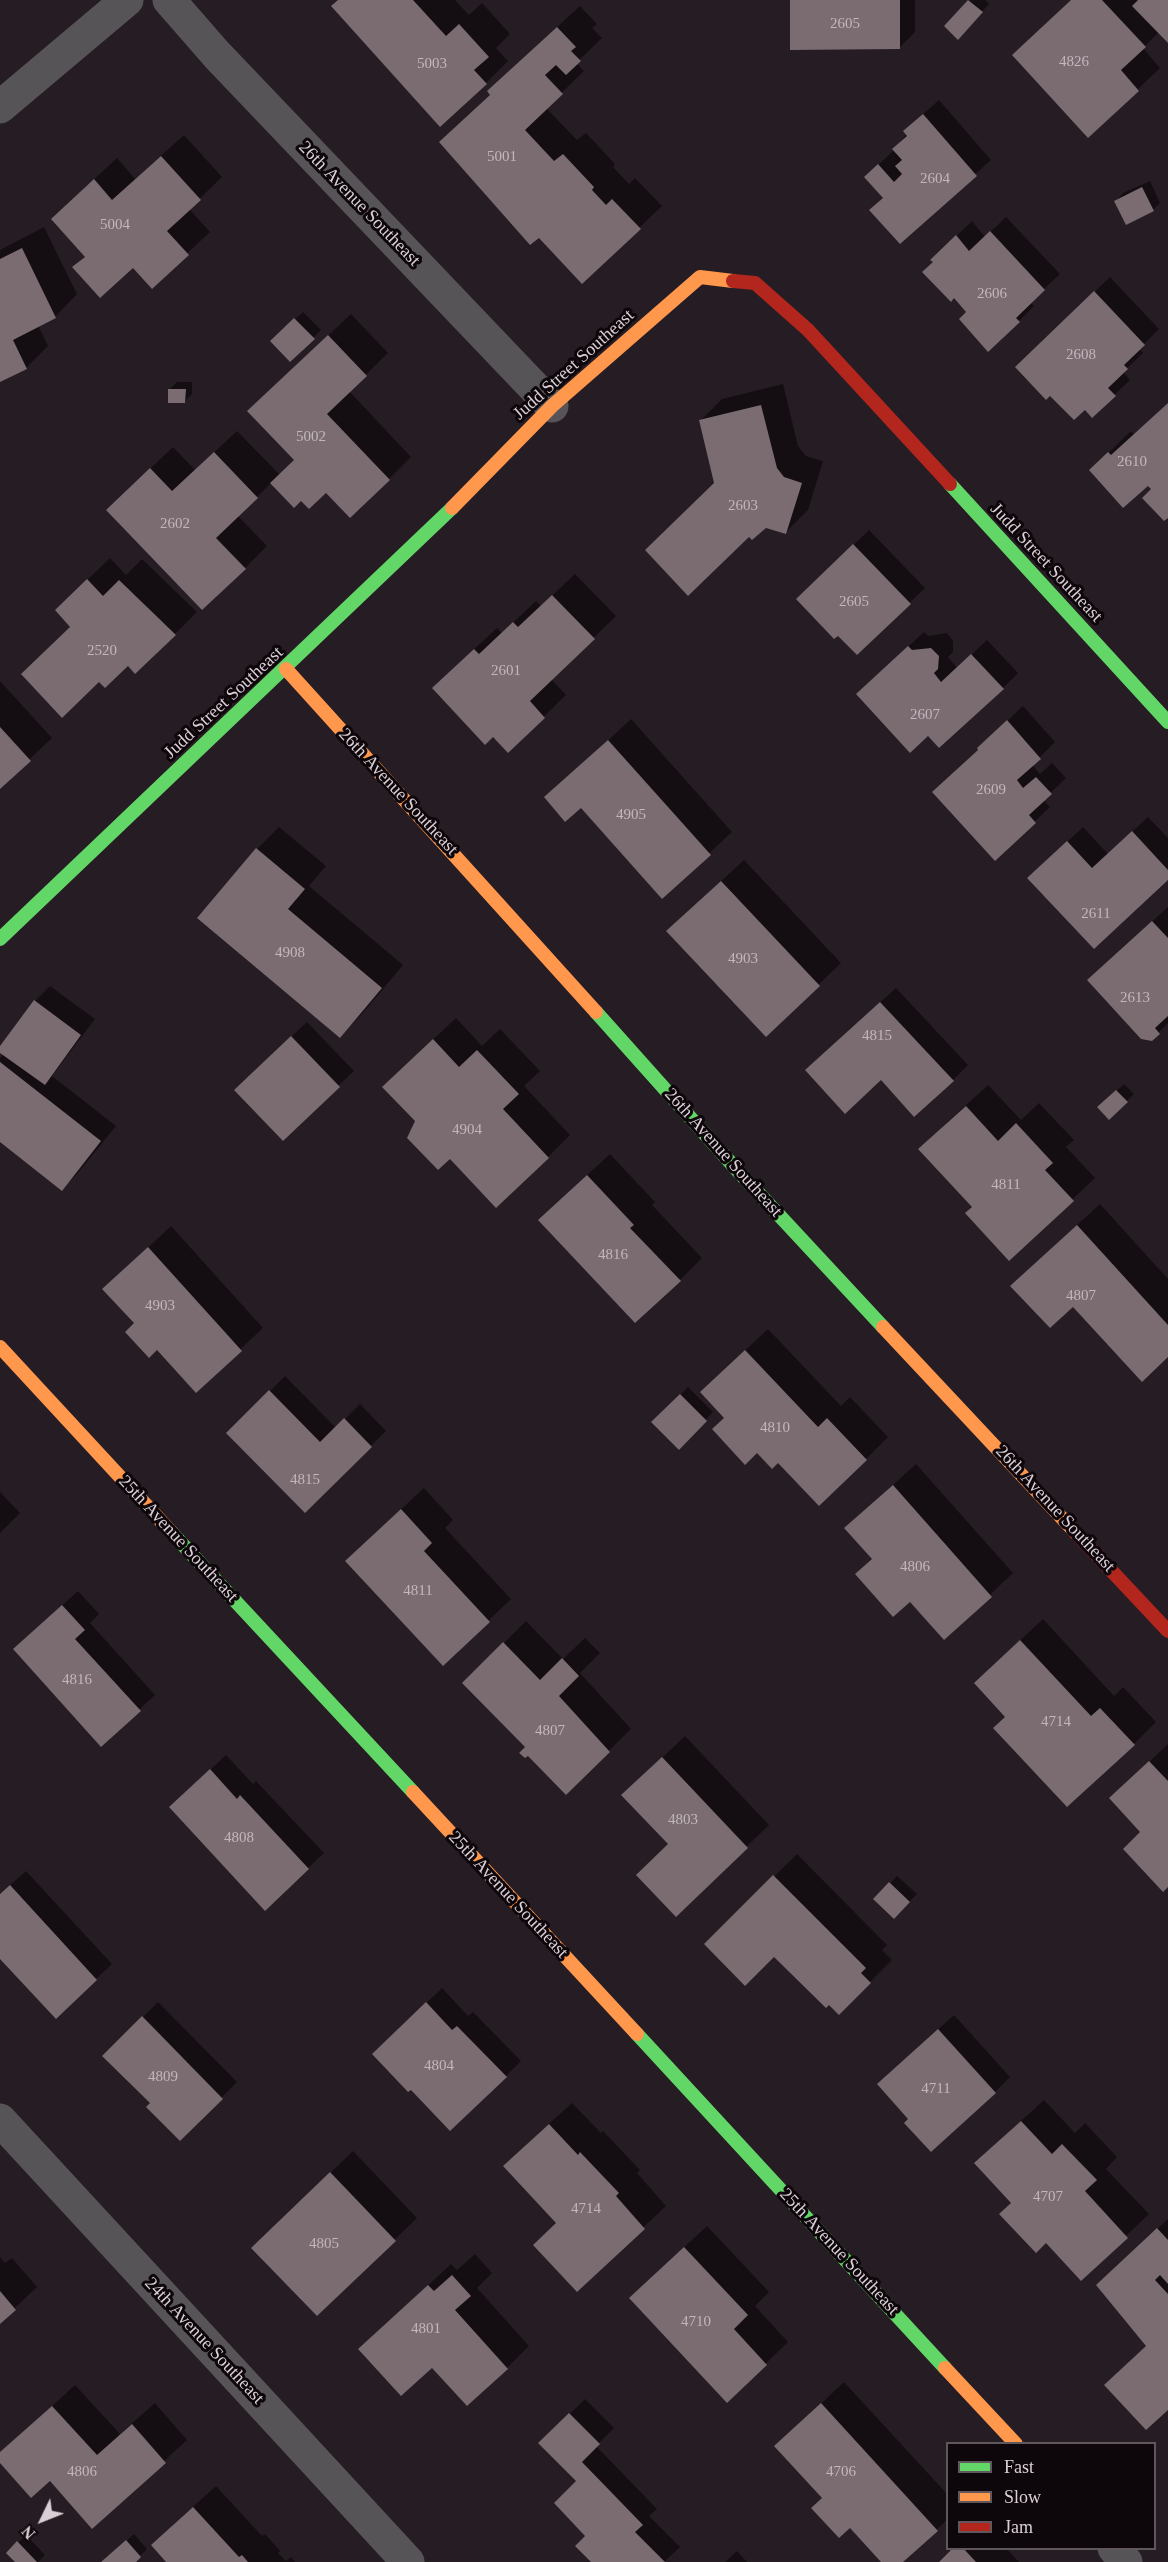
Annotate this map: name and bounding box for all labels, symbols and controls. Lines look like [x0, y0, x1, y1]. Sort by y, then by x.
house number: 2605 [830, 15, 860, 33]
house number: 4826 [1059, 53, 1089, 71]
house number: 5003 [417, 55, 447, 73]
street label: 26th Avenue Southeast [294, 137, 424, 271]
house number: 5001 [487, 148, 517, 166]
house number: 2604 [920, 170, 950, 188]
house number: 5004 [100, 216, 130, 234]
house number: 2606 [977, 285, 1007, 303]
street label: Judd Street Southeast [509, 305, 639, 425]
house number: 2608 [1066, 346, 1096, 364]
house number: 5002 [296, 428, 326, 446]
house number: 2610 [1117, 453, 1147, 471]
house number: 2603 [728, 497, 758, 515]
street label: Judd Street Southeast [985, 499, 1107, 627]
house number: 2602 [160, 515, 190, 533]
house number: 2605 [839, 593, 869, 611]
house number: 2520 [87, 642, 117, 660]
street label: Judd Street Southeast [160, 642, 288, 764]
house number: 2601 [491, 662, 521, 680]
house number: 2607 [910, 706, 940, 724]
street label: 26th Avenue Southeast [334, 724, 462, 860]
house number: 2609 [976, 781, 1006, 799]
house number: 4905 [616, 806, 646, 824]
house number: 2611 [1081, 905, 1111, 923]
house number: 4908 [275, 944, 305, 962]
house number: 4903 [728, 950, 758, 968]
house number: 2613 [1120, 989, 1150, 1007]
house number: 4815 [862, 1027, 892, 1045]
street label: 26th Avenue Southeast [660, 1084, 786, 1222]
house number: 4904 [452, 1121, 482, 1139]
house number: 4811 [991, 1176, 1021, 1194]
house number: 4816 [598, 1246, 628, 1264]
house number: 4807 [1066, 1287, 1096, 1305]
house number: 4903 [145, 1297, 175, 1315]
house number: 4810 [760, 1419, 790, 1437]
street label: 26th Avenue Southeast [991, 1441, 1119, 1577]
street label: 25th Avenue Southeast [114, 1471, 242, 1607]
house number: 4815 [290, 1471, 320, 1489]
house number: 4806 [900, 1558, 930, 1576]
house number: 4811 [403, 1582, 433, 1600]
house number: 4816 [62, 1671, 92, 1689]
house number: 4714 [1041, 1713, 1071, 1731]
house number: 4807 [535, 1722, 565, 1740]
house number: 4803 [668, 1811, 698, 1829]
street label: 25th Avenue Southeast [444, 1827, 572, 1963]
house number: 4808 [224, 1829, 254, 1847]
house number: 4804 [424, 2057, 454, 2075]
house number: 4809 [148, 2068, 178, 2086]
house number: 4711 [921, 2080, 951, 2098]
street label: 25th Avenue Southeast [775, 2184, 903, 2320]
house number: 4707 [1033, 2188, 1063, 2206]
house number: 4714 [571, 2200, 601, 2218]
house number: 4805 [309, 2235, 339, 2253]
street label: 24th Avenue Southeast [140, 2273, 268, 2409]
house number: 4710 [681, 2313, 711, 2331]
house number: 4801 [411, 2320, 441, 2338]
legend [946, 2442, 1156, 2550]
text: Fast [1004, 2457, 1034, 2477]
house number: 4806 [67, 2463, 97, 2481]
house number: 4706 [826, 2463, 856, 2481]
text: Slow [1004, 2487, 1041, 2507]
north arrow [12, 2490, 72, 2550]
text: Jam [1004, 2517, 1033, 2537]
text: N [18, 2523, 39, 2543]

